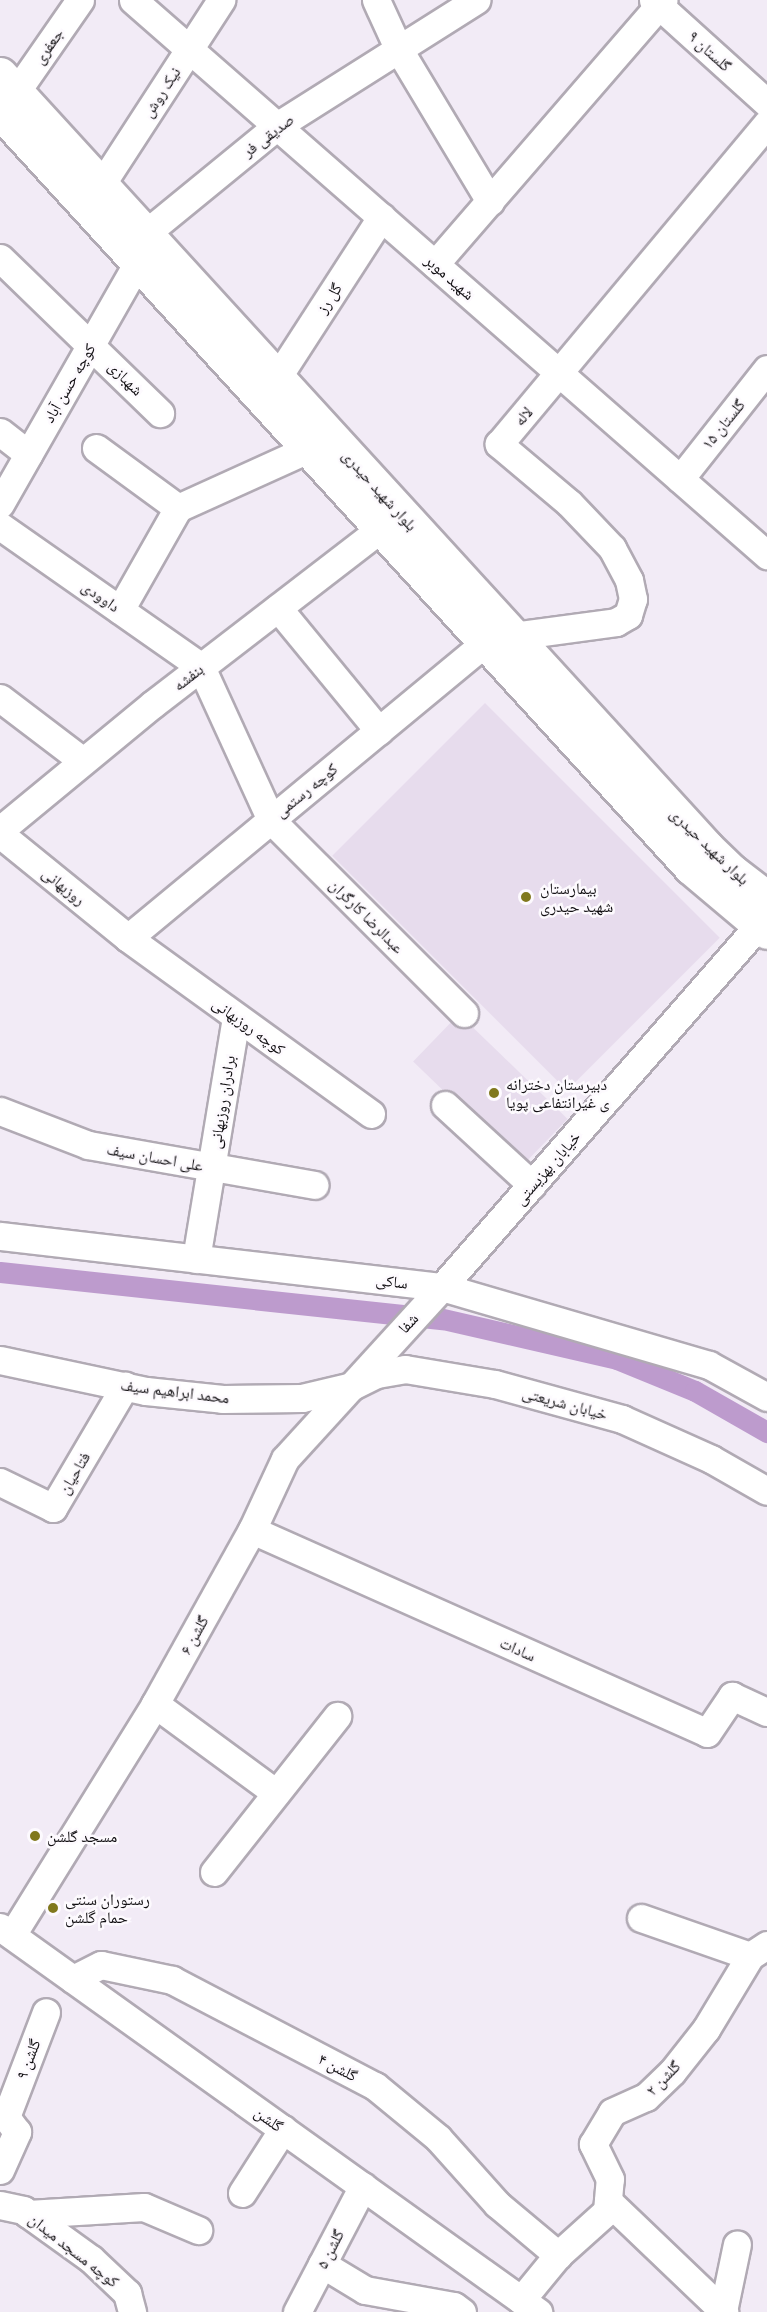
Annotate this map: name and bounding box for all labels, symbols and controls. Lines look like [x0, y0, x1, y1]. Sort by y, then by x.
street label: جعفری [29, 24, 67, 68]
street label: گلستان ۹ [685, 27, 735, 75]
street label: نیک روش [138, 63, 184, 121]
street label: صدیقی فر [238, 109, 298, 161]
street label: شهید موبر [421, 250, 479, 304]
street label: گل رز [312, 279, 346, 317]
street label: کوچه حسن آباد [39, 340, 99, 426]
street label: شهبازی [105, 357, 147, 399]
street label: گلستان ۱۵ [697, 395, 749, 453]
street label: لاله [510, 403, 536, 429]
street label: بلوار شهید حیدری [339, 445, 421, 535]
street label: داوودی [78, 576, 124, 616]
street label: بنفشه [169, 659, 207, 695]
street label: کوچه رستمی [271, 759, 341, 821]
street label: بلوار شهید حیدری [666, 803, 754, 889]
street label: روزبهانی [39, 863, 89, 909]
street label: عبدالرضا کارگران [326, 875, 408, 957]
place label: بیمارستان شهید حیدری [540, 878, 613, 916]
marker: بیمارستان شهید حیدری [517, 888, 535, 906]
street label: کوچه روزبهانی [209, 993, 289, 1059]
street label: برادران روزبهانی [205, 1054, 239, 1150]
place label: دبیرستان دخترانه ی غیرانتفاعی پویا [506, 1074, 609, 1112]
marker: دبیرستان دخترانه ی غیرانتفاعی پویا [487, 1086, 501, 1100]
street label: خیابان بهزیستی [510, 1127, 584, 1209]
street label: علی احسان سیف [105, 1139, 205, 1175]
street label: ساکی [375, 1270, 409, 1292]
street label: شفا [394, 1309, 422, 1337]
street label: محمد ابراهیم سیف [119, 1375, 231, 1407]
street label: خیابان شریعتی [520, 1382, 610, 1424]
street label: فتاحیان [54, 1448, 94, 1498]
street label: گلشن ۶ [176, 1612, 212, 1658]
street label: سادات [497, 1633, 539, 1665]
place label: مسجد گلشن [47, 1826, 117, 1846]
marker: مسجد گلشن [28, 1829, 42, 1843]
place label: رستوران سنتی حمام گلشن [65, 1889, 150, 1927]
marker: رستوران سنتی حمام گلشن [46, 1901, 60, 1915]
street label: گلشن ۹ [12, 2036, 44, 2082]
street label: گلشن ۴ [315, 2049, 361, 2085]
street label: گلشن ۲ [642, 2056, 684, 2100]
street label: گلشن [251, 2102, 287, 2136]
street label: کوچه مسجد میدان [25, 2209, 123, 2291]
street label: گلشن ۵ [312, 2226, 348, 2272]

